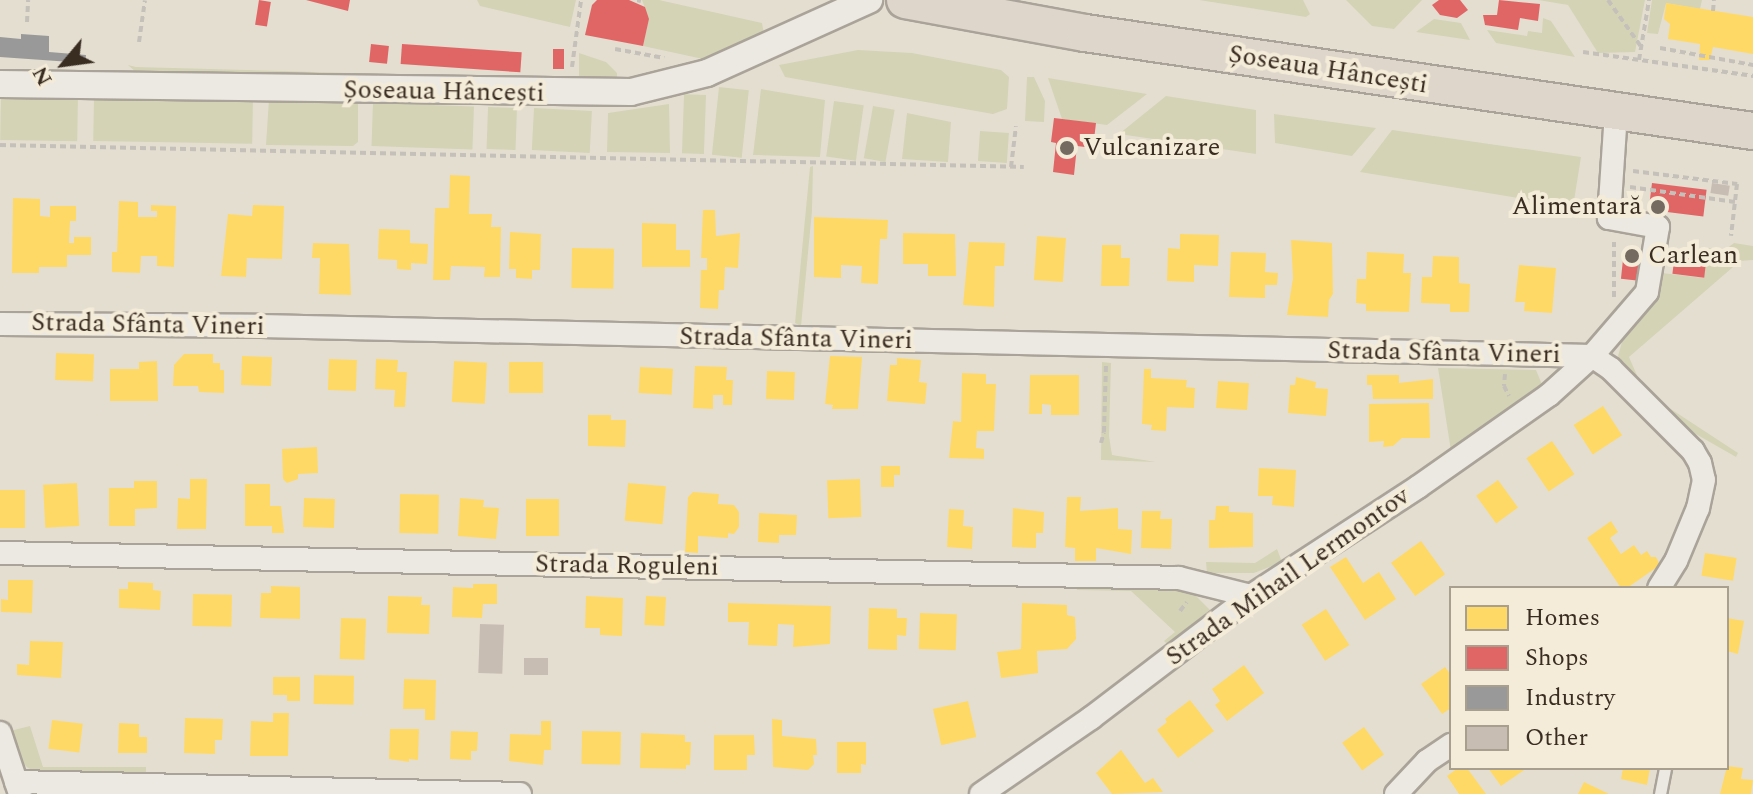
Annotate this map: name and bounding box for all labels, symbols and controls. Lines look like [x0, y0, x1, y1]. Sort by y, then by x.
north arrow [24, 24, 104, 104]
street label: Șoseaua Hâncești [1226, 39, 1430, 101]
text: N [24, 60, 61, 92]
street label: Șoseaua Hâncești [343, 75, 545, 109]
place label: Vulcanizare [1083, 132, 1220, 164]
marker: Vulcanizare [1058, 139, 1076, 157]
place label: Alimentară [1512, 191, 1642, 223]
marker: Alimentară [1649, 198, 1667, 216]
place label: Carlean [1648, 240, 1738, 272]
marker: Carlean [1623, 247, 1641, 265]
street label: Strada Sfânta Vineri [31, 307, 265, 343]
street label: Strada Sfânta Vineri [679, 321, 913, 357]
street label: Strada Sfânta Vineri [1327, 335, 1561, 371]
street label: Strada Mihail Lermontov [1160, 481, 1416, 673]
street label: Strada Roguleni [535, 549, 719, 583]
legend [1449, 586, 1729, 770]
text: Homes [1525, 600, 1600, 636]
text: Shops [1525, 640, 1589, 676]
text: Industry [1525, 680, 1615, 716]
text: Other [1525, 720, 1588, 756]

